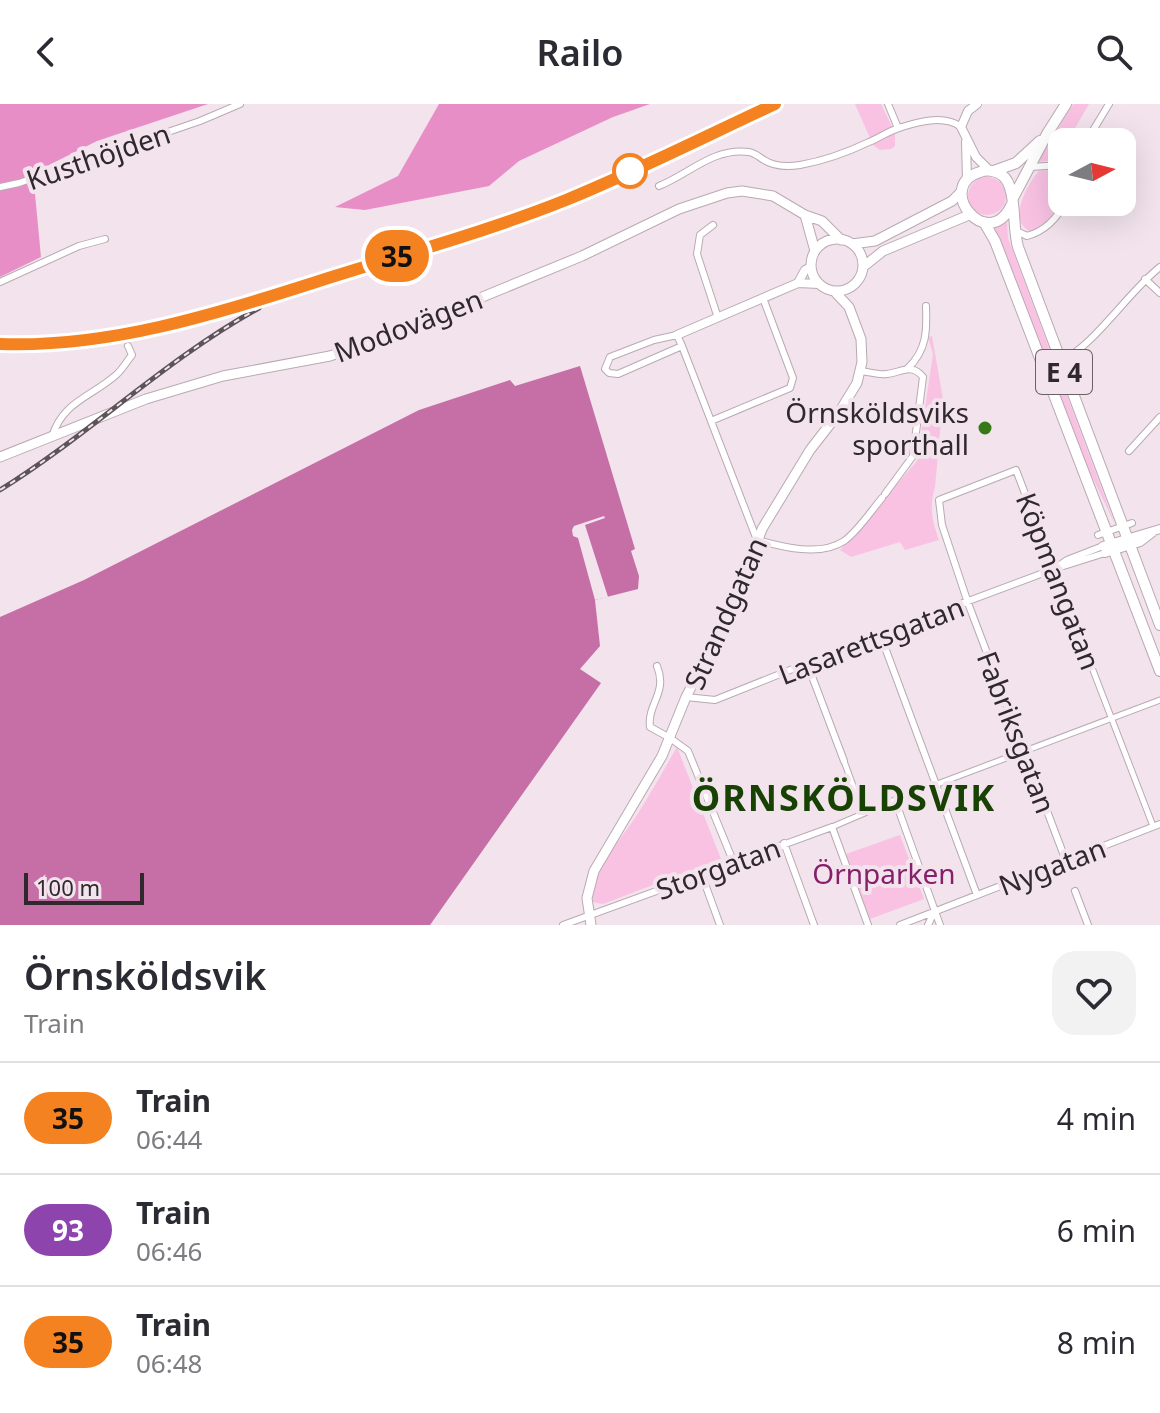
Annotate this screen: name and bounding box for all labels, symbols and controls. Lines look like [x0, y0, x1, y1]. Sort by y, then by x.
text: Railo [537, 28, 623, 77]
icon: back [24, 30, 68, 74]
icon: search [1092, 30, 1136, 74]
street label: Kusthöjden [21, 114, 175, 198]
north arrow [1048, 128, 1136, 216]
map controls [1048, 128, 1136, 216]
unlabelled marker [613, 154, 647, 188]
line badge: 35 [361, 230, 433, 282]
text: 35 [381, 237, 413, 275]
street label: Modovägen [328, 279, 488, 371]
road number: E 4 [1036, 350, 1092, 394]
place label: Örnsköldsviks sporthall [785, 393, 969, 463]
marker: Örnsköldsviks sporthall [976, 419, 994, 437]
street label: Köpmangatan [1008, 487, 1110, 675]
street label: Strandgatan [675, 531, 775, 695]
street label: Lasarettsgatan [773, 587, 969, 693]
street label: Fabriksgatan [969, 646, 1065, 818]
district label: ÖRNSKÖLDSVIK [692, 773, 996, 822]
street label: Storgatan [651, 828, 785, 908]
street label: Nygatan [993, 828, 1111, 904]
park label: Örnparken [812, 854, 956, 892]
scale bar [24, 869, 144, 905]
text: 100 m [36, 872, 100, 902]
text: Örnsköldsvik [24, 949, 266, 1001]
button: heart [1052, 951, 1136, 1035]
text: Train [24, 1005, 85, 1041]
text: Train [136, 1080, 211, 1121]
text: 4 min [1057, 1098, 1136, 1139]
text: 35 [52, 1099, 84, 1137]
text: 06:44 [136, 1121, 202, 1157]
text: Train [136, 1192, 211, 1233]
text: 6 min [1057, 1210, 1136, 1251]
text: 93 [52, 1211, 84, 1249]
text: 06:46 [136, 1233, 202, 1269]
text: Train [136, 1304, 211, 1345]
text: 8 min [1057, 1322, 1136, 1363]
text: 35 [52, 1323, 84, 1361]
text: 06:48 [136, 1345, 202, 1381]

